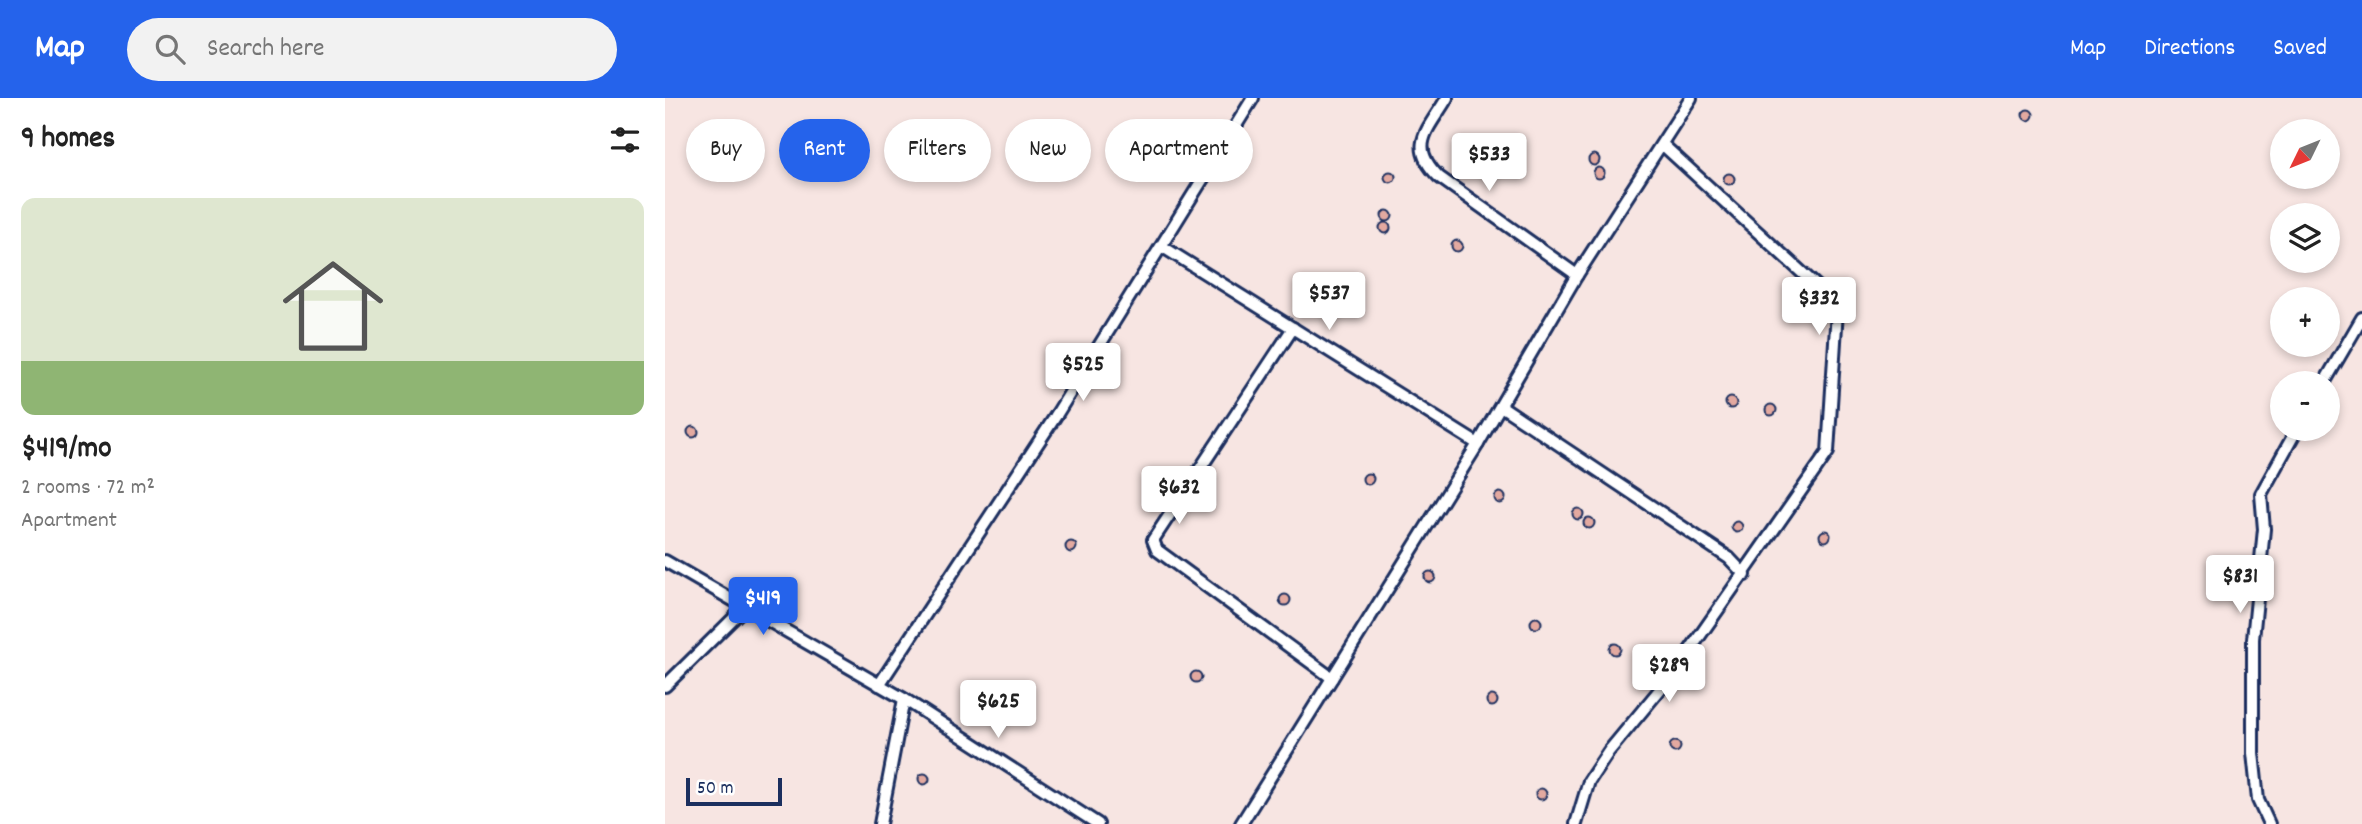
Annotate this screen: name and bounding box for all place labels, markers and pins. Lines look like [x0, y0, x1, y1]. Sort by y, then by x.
pin: $533 [1448, 134, 1530, 193]
pin: $537 [1288, 272, 1370, 332]
pin: $332 [1778, 278, 1860, 337]
pin: $525 [1042, 344, 1124, 403]
pin: $632 [1138, 466, 1220, 526]
pin: $831 [2199, 556, 2281, 615]
pin: $419 [722, 578, 804, 637]
pin: $289 [1628, 644, 1710, 704]
pin: $625 [957, 680, 1039, 740]

